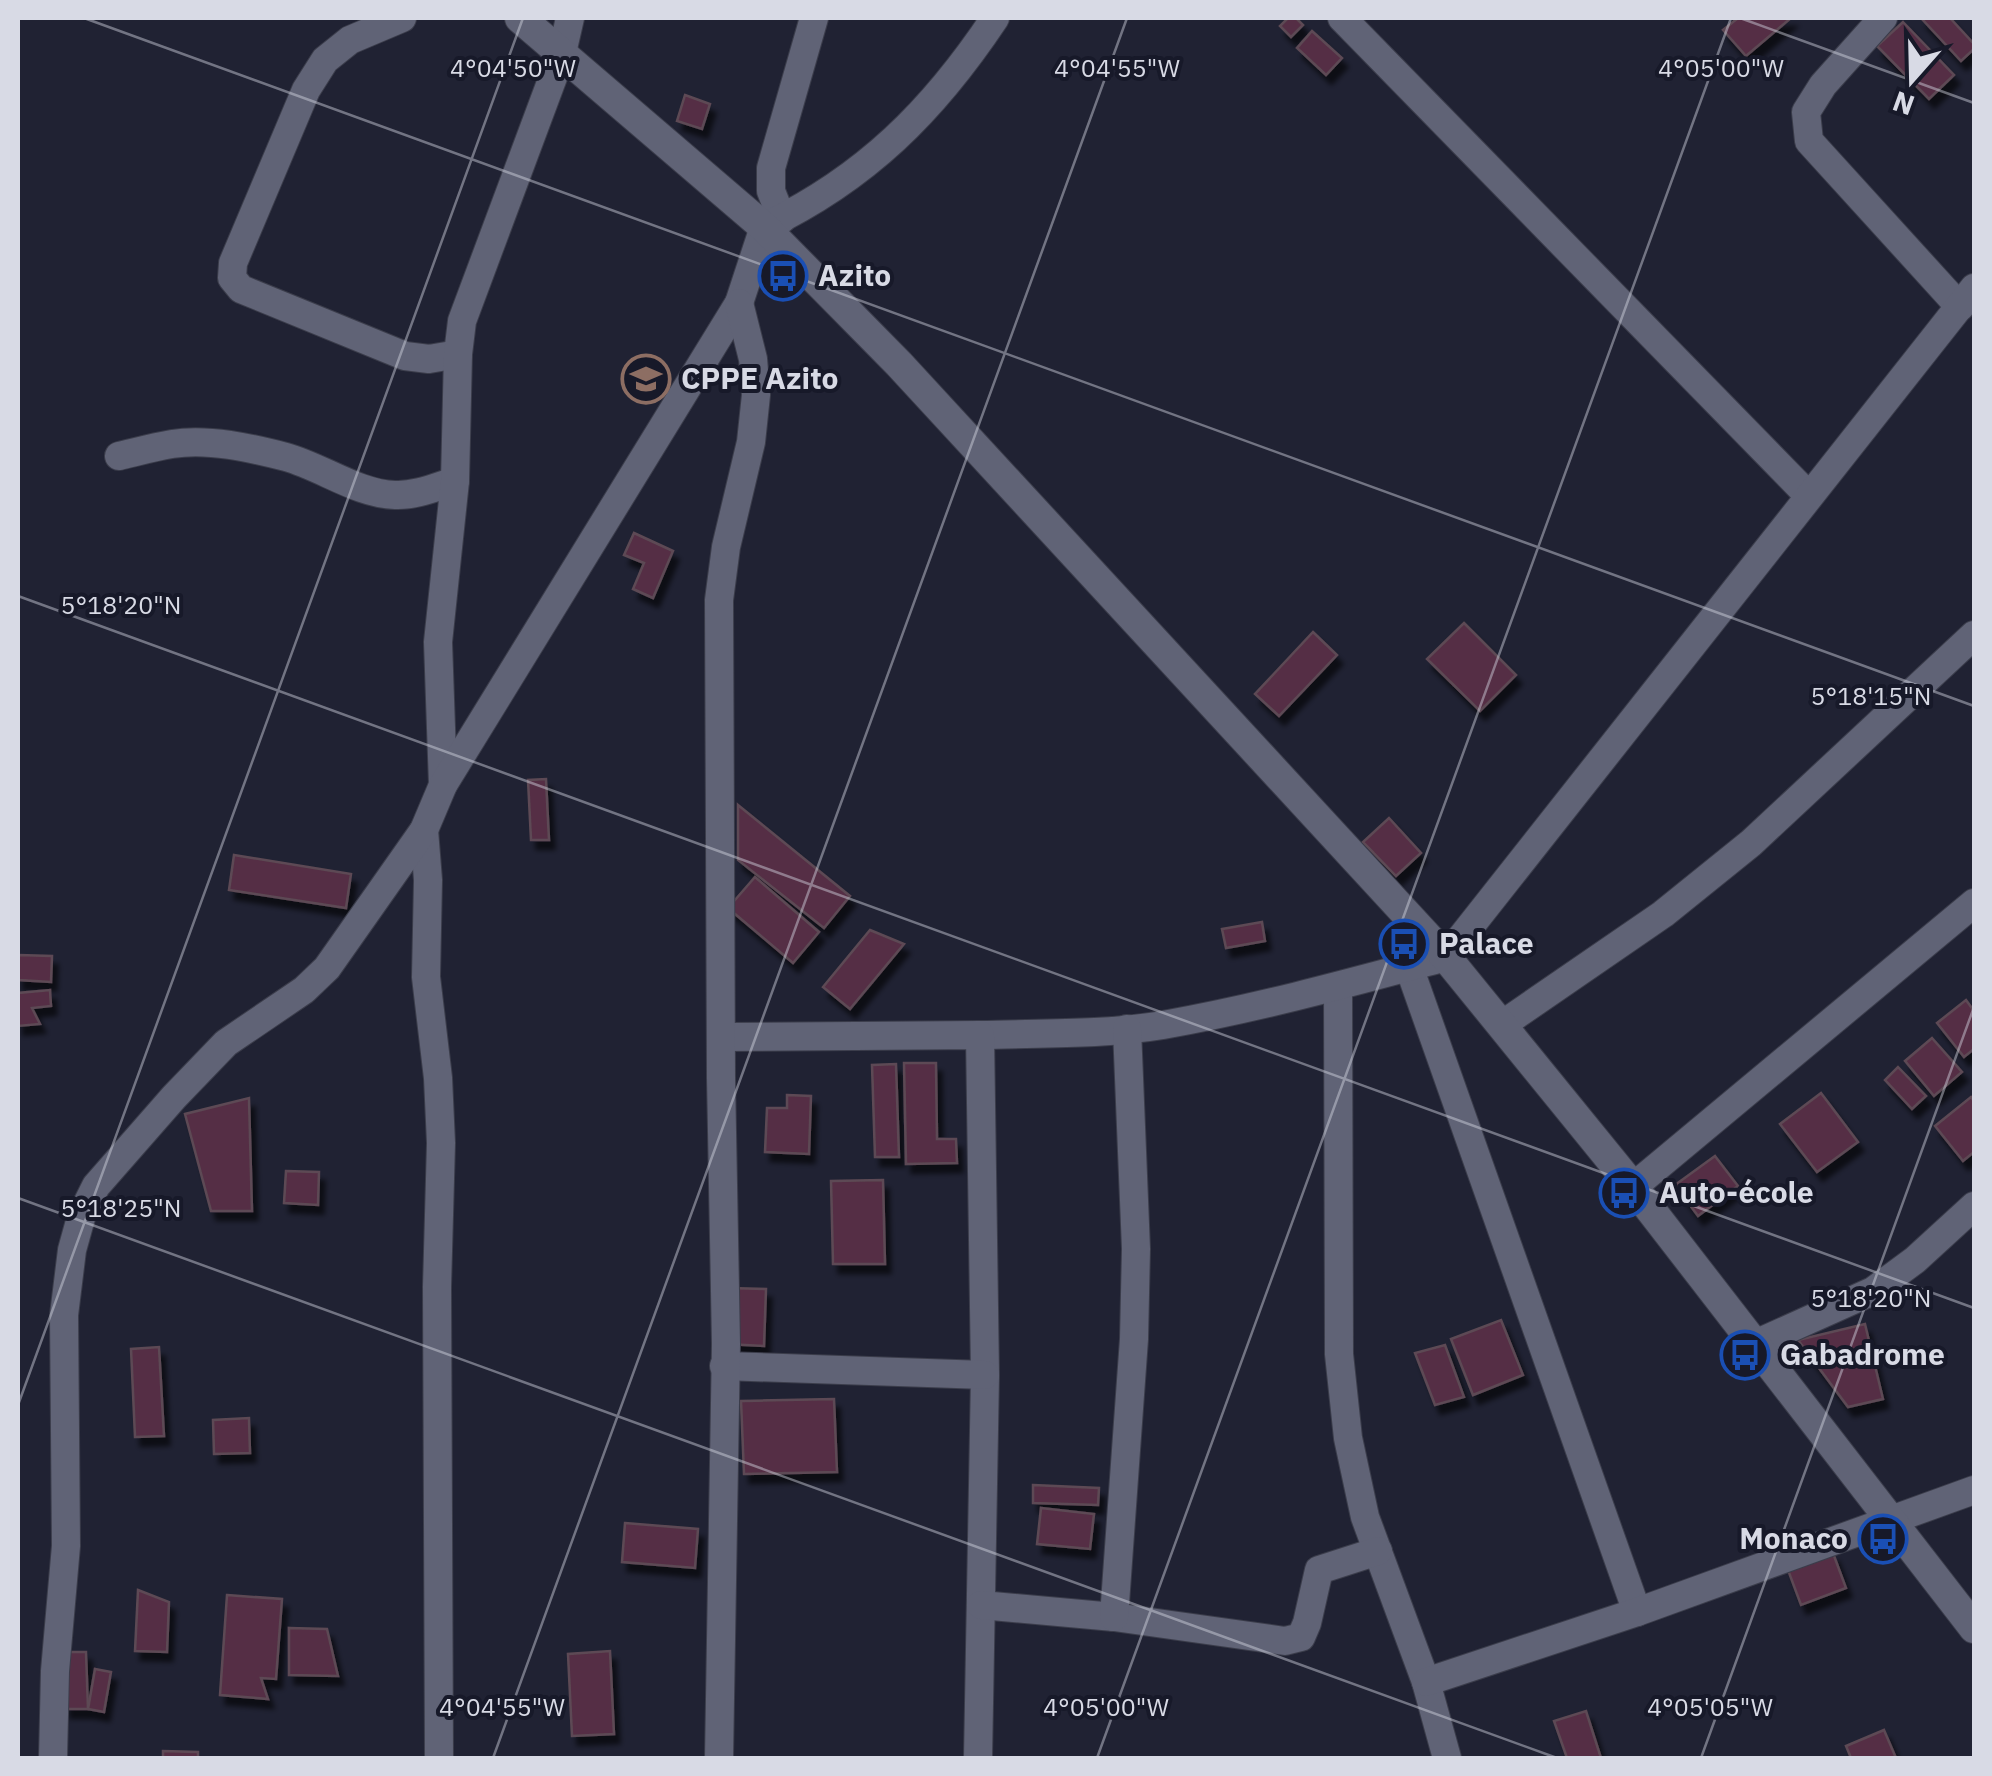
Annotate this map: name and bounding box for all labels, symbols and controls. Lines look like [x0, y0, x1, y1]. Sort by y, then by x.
north arrow [1862, 30, 1962, 130]
text: 4°04'50"W [450, 51, 576, 84]
text: 4°04'55"W [1054, 51, 1180, 84]
text: 4°05'00"W [1658, 51, 1784, 84]
text: N [1887, 83, 1919, 125]
bus stop icon: Azito [757, 250, 809, 302]
place label: Azito [818, 255, 891, 294]
school or university icon: CPPE Azito [620, 353, 672, 405]
place label: CPPE Azito [681, 358, 838, 397]
text: 5°18'20"N [61, 588, 181, 621]
text: 5°18'15"N [1811, 679, 1931, 712]
bus stop icon: Palace [1378, 918, 1430, 970]
place label: Palace [1439, 923, 1534, 962]
bus stop icon: Auto-école [1598, 1167, 1650, 1219]
place label: Auto-école [1659, 1172, 1814, 1211]
text: 5°18'25"N [61, 1191, 181, 1224]
text: 5°18'20"N [1811, 1281, 1931, 1314]
bus stop icon: Gabadrome [1719, 1329, 1771, 1381]
place label: Gabadrome [1780, 1334, 1945, 1373]
bus stop icon: Monaco [1857, 1513, 1909, 1565]
place label: Monaco [1739, 1518, 1848, 1557]
text: 4°04'55"W [439, 1690, 565, 1723]
text: 4°05'00"W [1043, 1690, 1169, 1723]
text: 4°05'05"W [1647, 1690, 1773, 1723]

